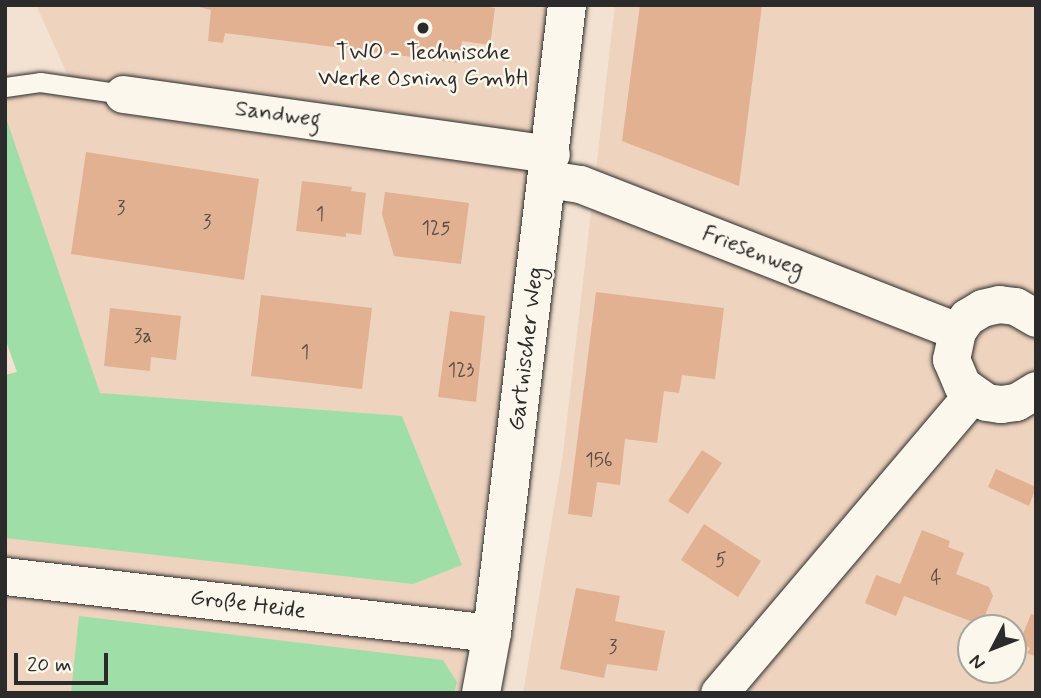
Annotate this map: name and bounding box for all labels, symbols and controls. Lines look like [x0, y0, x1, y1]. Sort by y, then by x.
marker: TWO - Technische Werke Osning GmbH [415, 20, 431, 36]
place label: TWO - Technische Werke Osning GmbH [317, 39, 529, 93]
street label: Sandweg [233, 95, 323, 135]
house number: 3 [117, 198, 125, 220]
house number: 1 [316, 204, 324, 226]
house number: 3 [203, 212, 211, 234]
house number: 125 [421, 218, 451, 240]
street label: Friesenweg [698, 220, 808, 284]
street label: Gartnischer Weg [503, 265, 551, 433]
house number: 3a [134, 326, 152, 348]
house number: 1 [301, 342, 309, 364]
house number: 123 [448, 360, 474, 382]
house number: 156 [585, 450, 613, 472]
house number: 5 [715, 550, 727, 572]
house number: 4 [930, 568, 942, 590]
street label: Große Heide [189, 584, 307, 626]
north arrow [957, 614, 1027, 684]
house number: 3 [609, 637, 617, 659]
scale bar [18, 638, 112, 682]
text: N [964, 649, 991, 675]
text: 20 m [27, 651, 72, 679]

